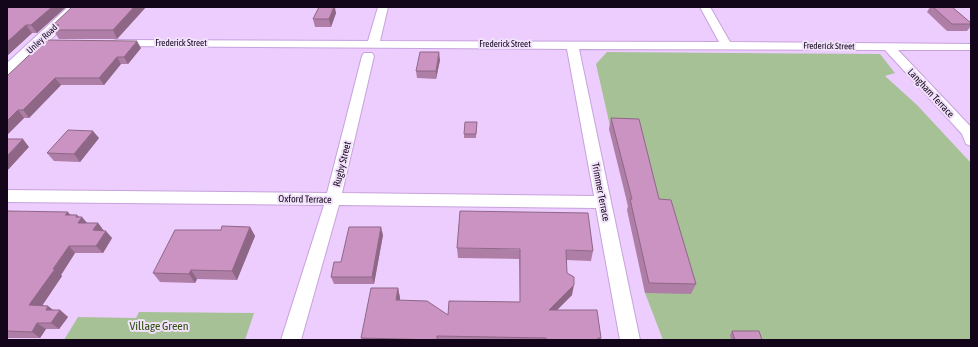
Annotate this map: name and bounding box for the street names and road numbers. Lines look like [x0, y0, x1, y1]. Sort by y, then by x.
street label: Unley Road [25, 22, 59, 56]
street label: Frederick Street [155, 38, 207, 48]
street label: Frederick Street [479, 39, 531, 49]
street label: Frederick Street [803, 41, 855, 51]
street label: Langham Terrace [906, 66, 957, 120]
street label: Rugby Street [331, 140, 353, 188]
street label: Trimmer Terrace [590, 162, 612, 223]
street label: Oxford Terrace [278, 193, 332, 205]

